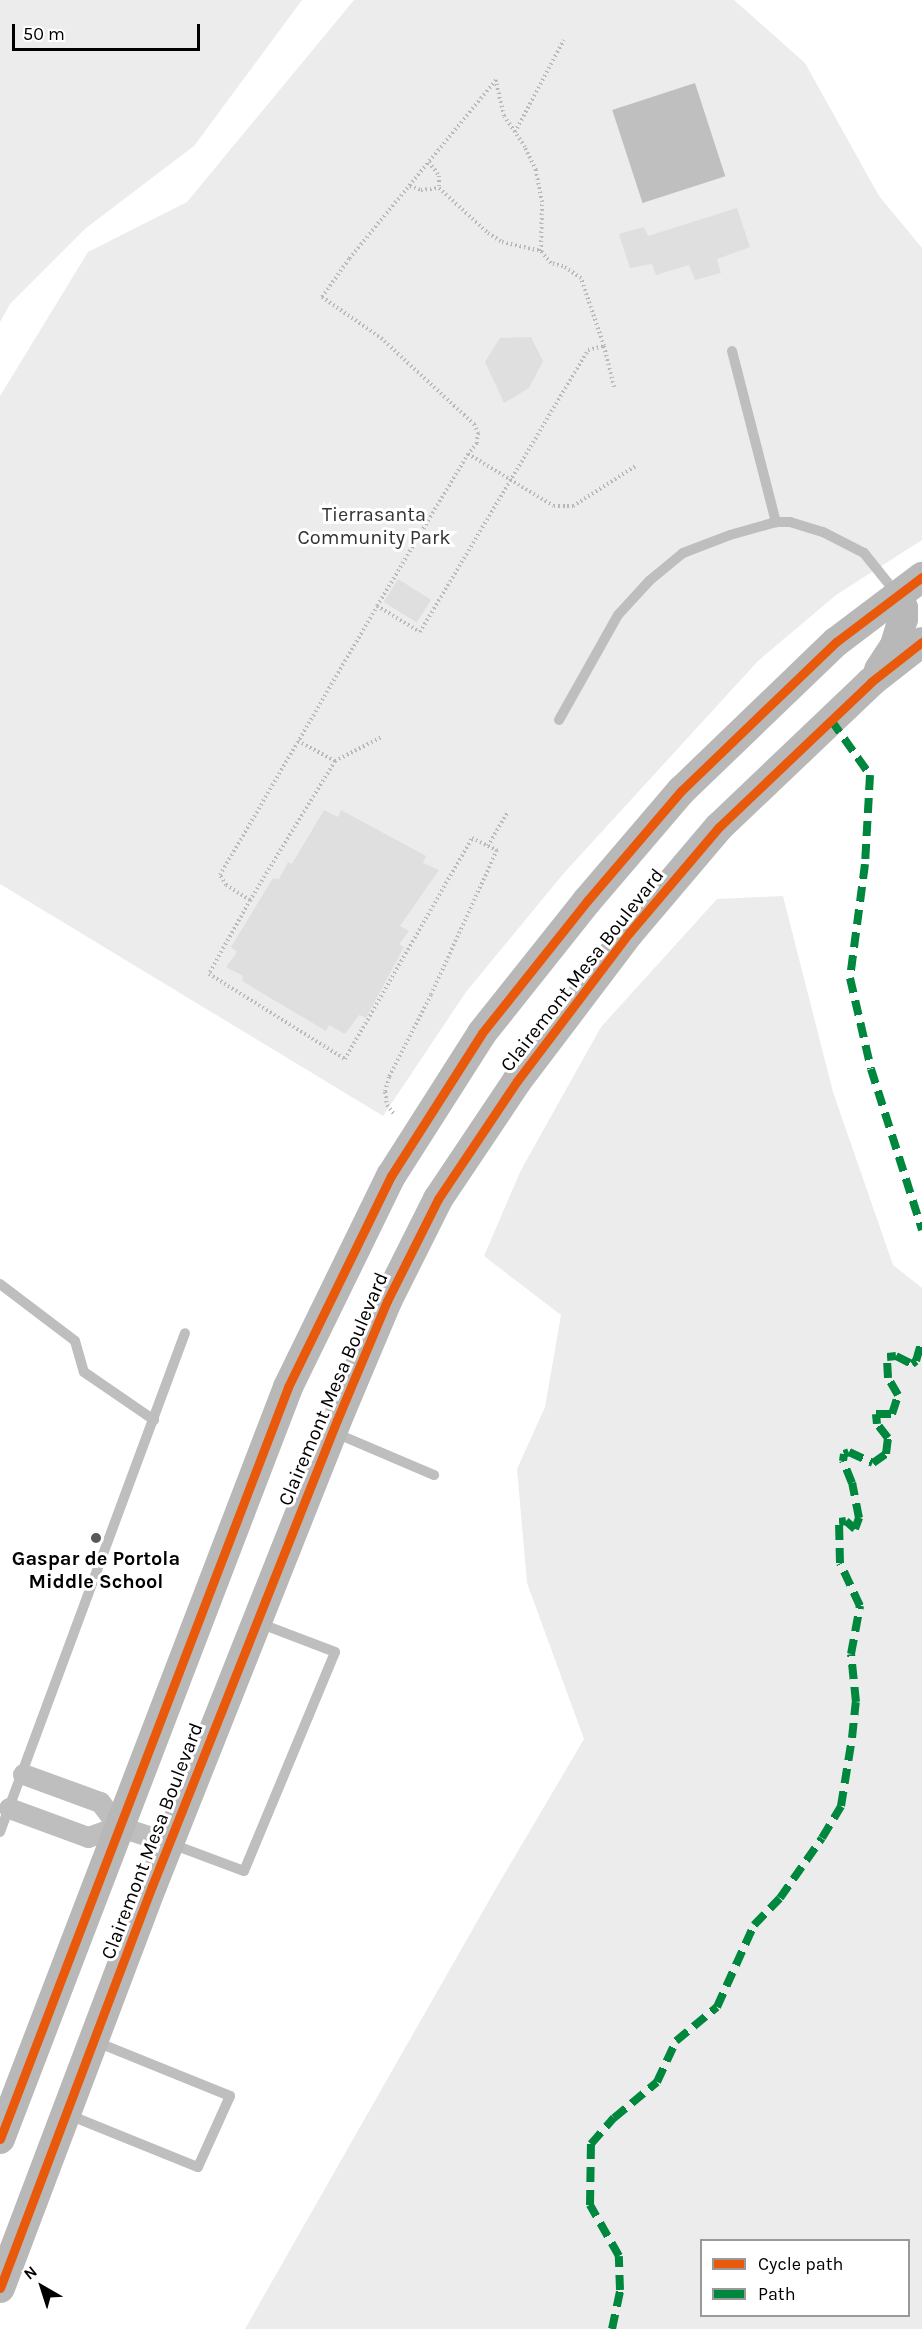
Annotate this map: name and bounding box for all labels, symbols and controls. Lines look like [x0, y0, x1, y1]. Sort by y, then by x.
scale bar [15, 12, 202, 50]
text: 50 m [23, 23, 65, 45]
park label: Tierrasanta Community Park [298, 502, 450, 549]
street label: Clairemont Mesa Boulevard [495, 864, 669, 1076]
street label: Clairemont Mesa Boulevard [273, 1269, 393, 1509]
marker: Gaspar de Portola Middle School [89, 1531, 103, 1545]
place label: Gaspar de Portola Middle School [12, 1547, 180, 1594]
street label: Clairemont Mesa Boulevard [96, 1719, 208, 1963]
legend [700, 2239, 910, 2317]
text: Cycle path [758, 2253, 843, 2275]
north arrow [12, 2257, 72, 2317]
text: N [20, 2262, 41, 2284]
text: Path [758, 2283, 796, 2305]

